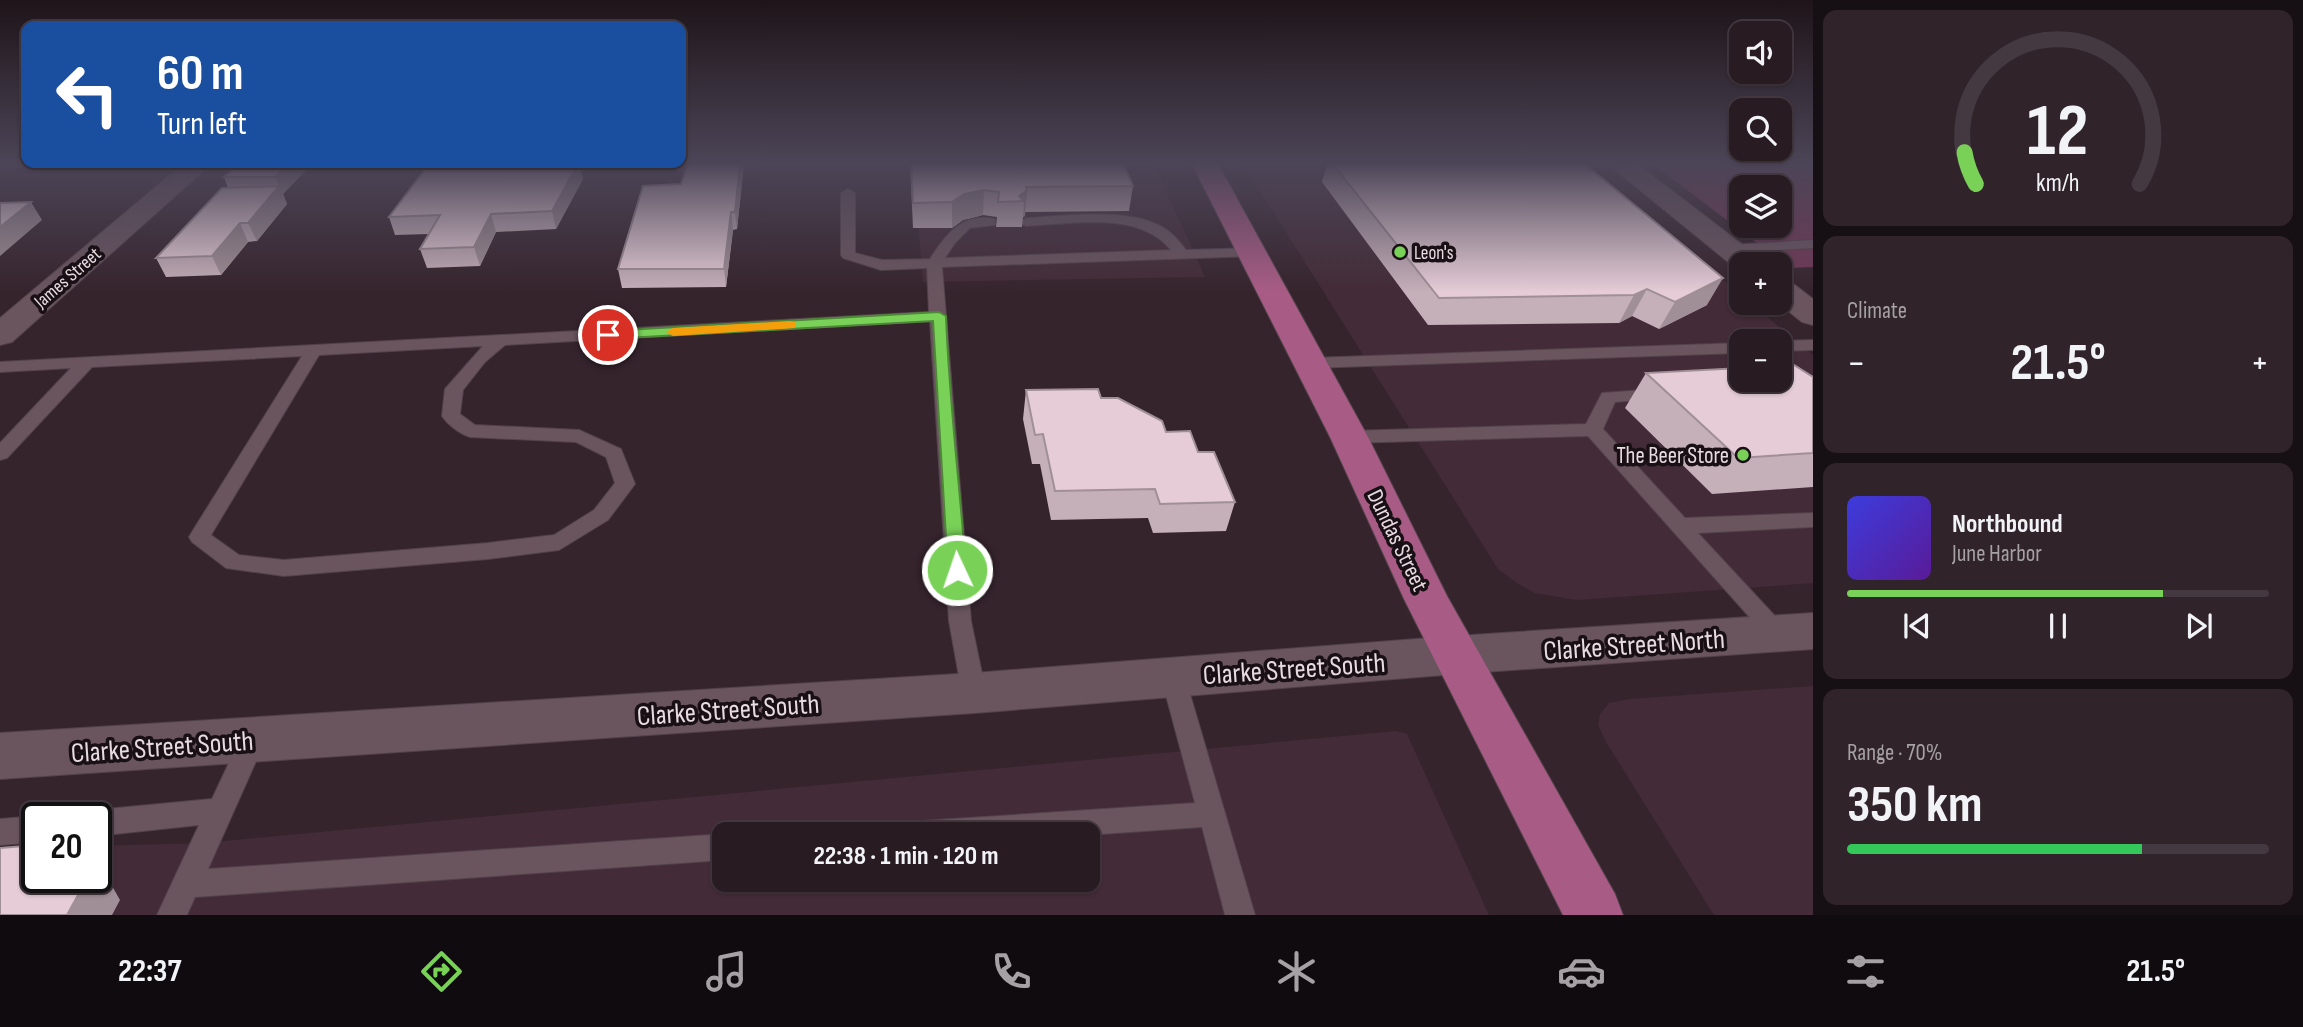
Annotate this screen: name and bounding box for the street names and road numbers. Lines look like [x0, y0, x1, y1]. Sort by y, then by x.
street label: James Street [29, 243, 106, 314]
street label: Dundas Street [1360, 485, 1434, 596]
street label: Clarke Street North [1542, 623, 1726, 668]
street label: Clarke Street South [1202, 647, 1387, 692]
street label: Clarke Street South [636, 688, 821, 733]
street label: Clarke Street South [70, 725, 255, 770]

